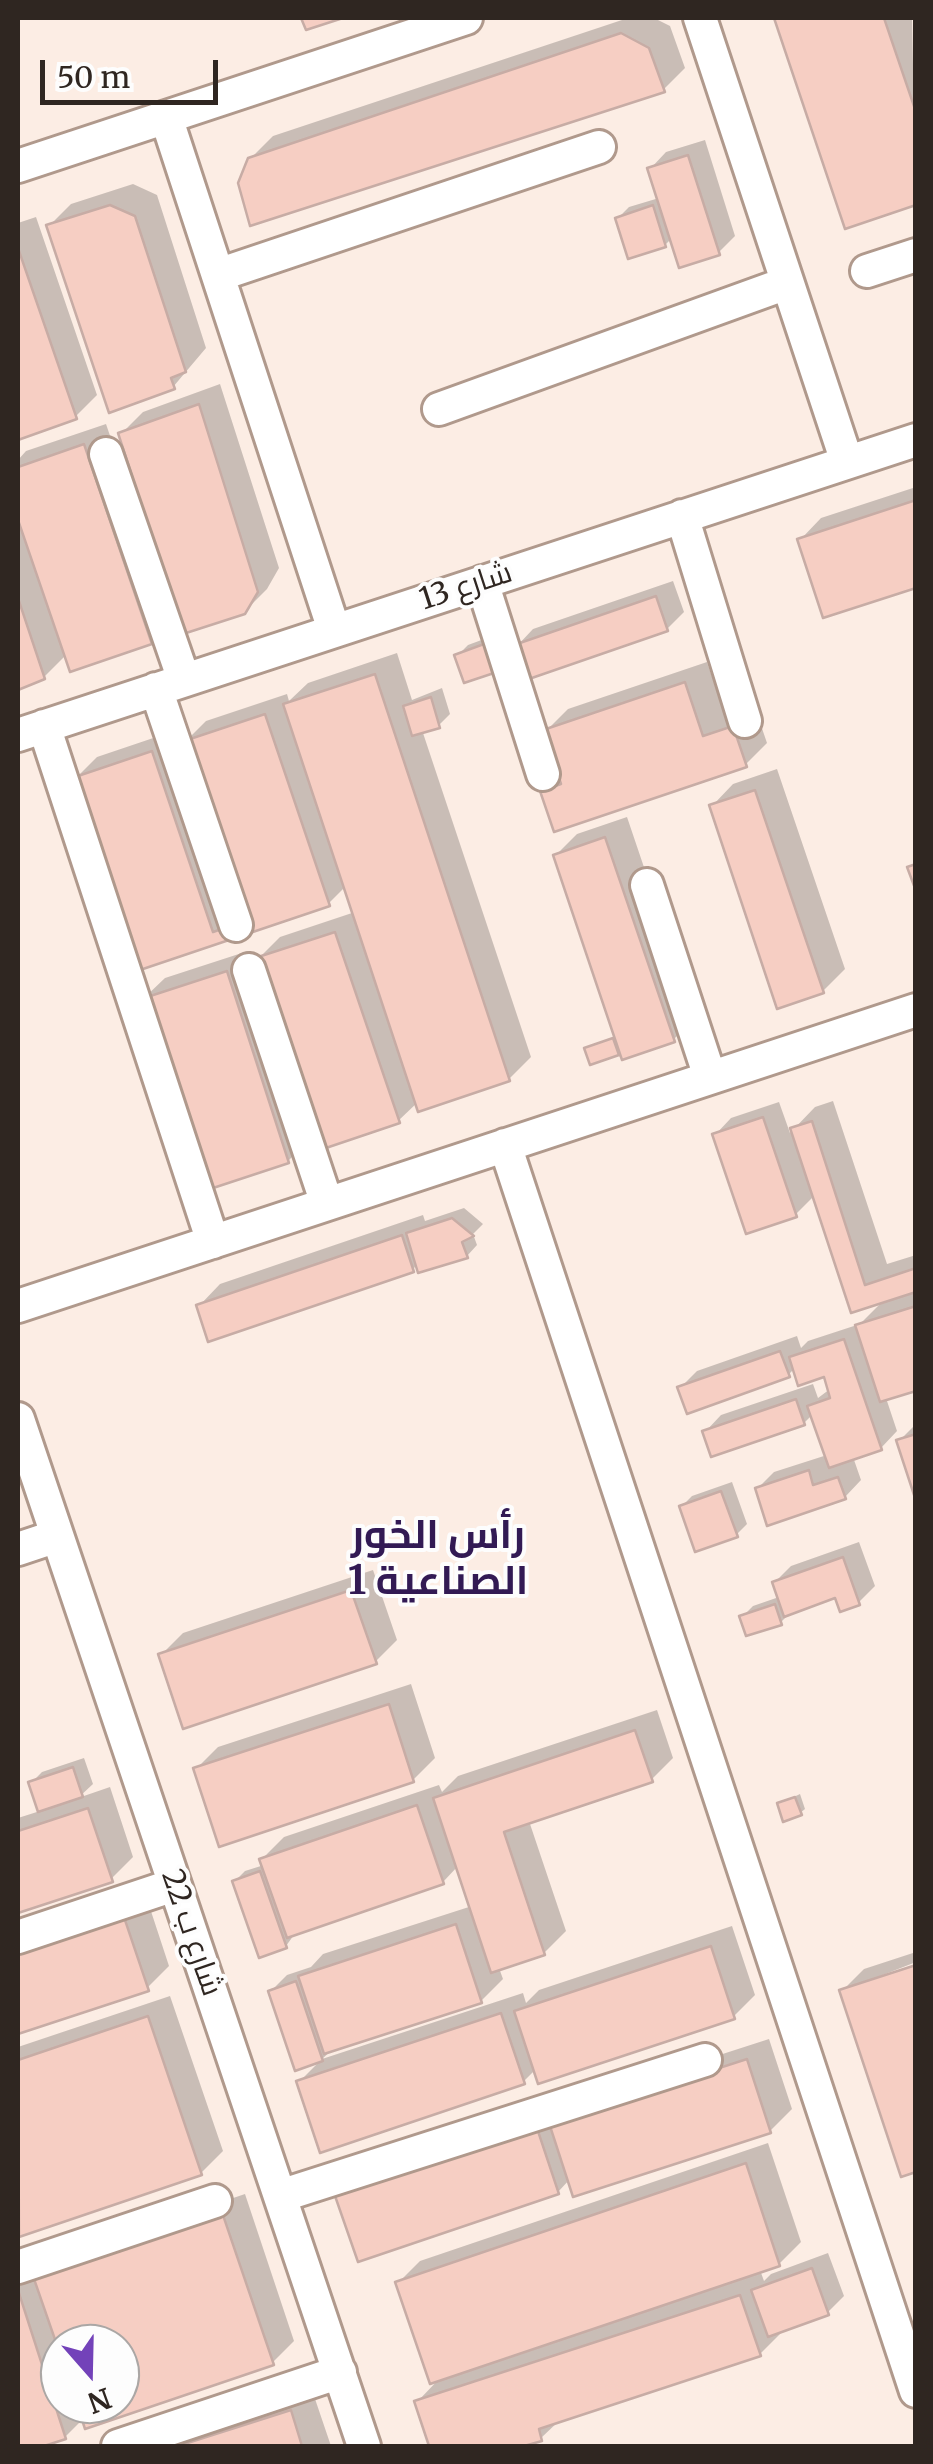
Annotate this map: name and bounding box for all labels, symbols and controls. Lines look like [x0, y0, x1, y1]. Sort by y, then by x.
scale bar [45, 40, 222, 102]
text: 50 m [57, 58, 130, 96]
street label: شارع 13 [415, 555, 517, 619]
district label: رأس الخور الصناعية 1 [348, 1513, 528, 1607]
street label: شارع ب 22 [153, 1865, 229, 2001]
north arrow [40, 2324, 140, 2424]
text: N [83, 2380, 116, 2421]

